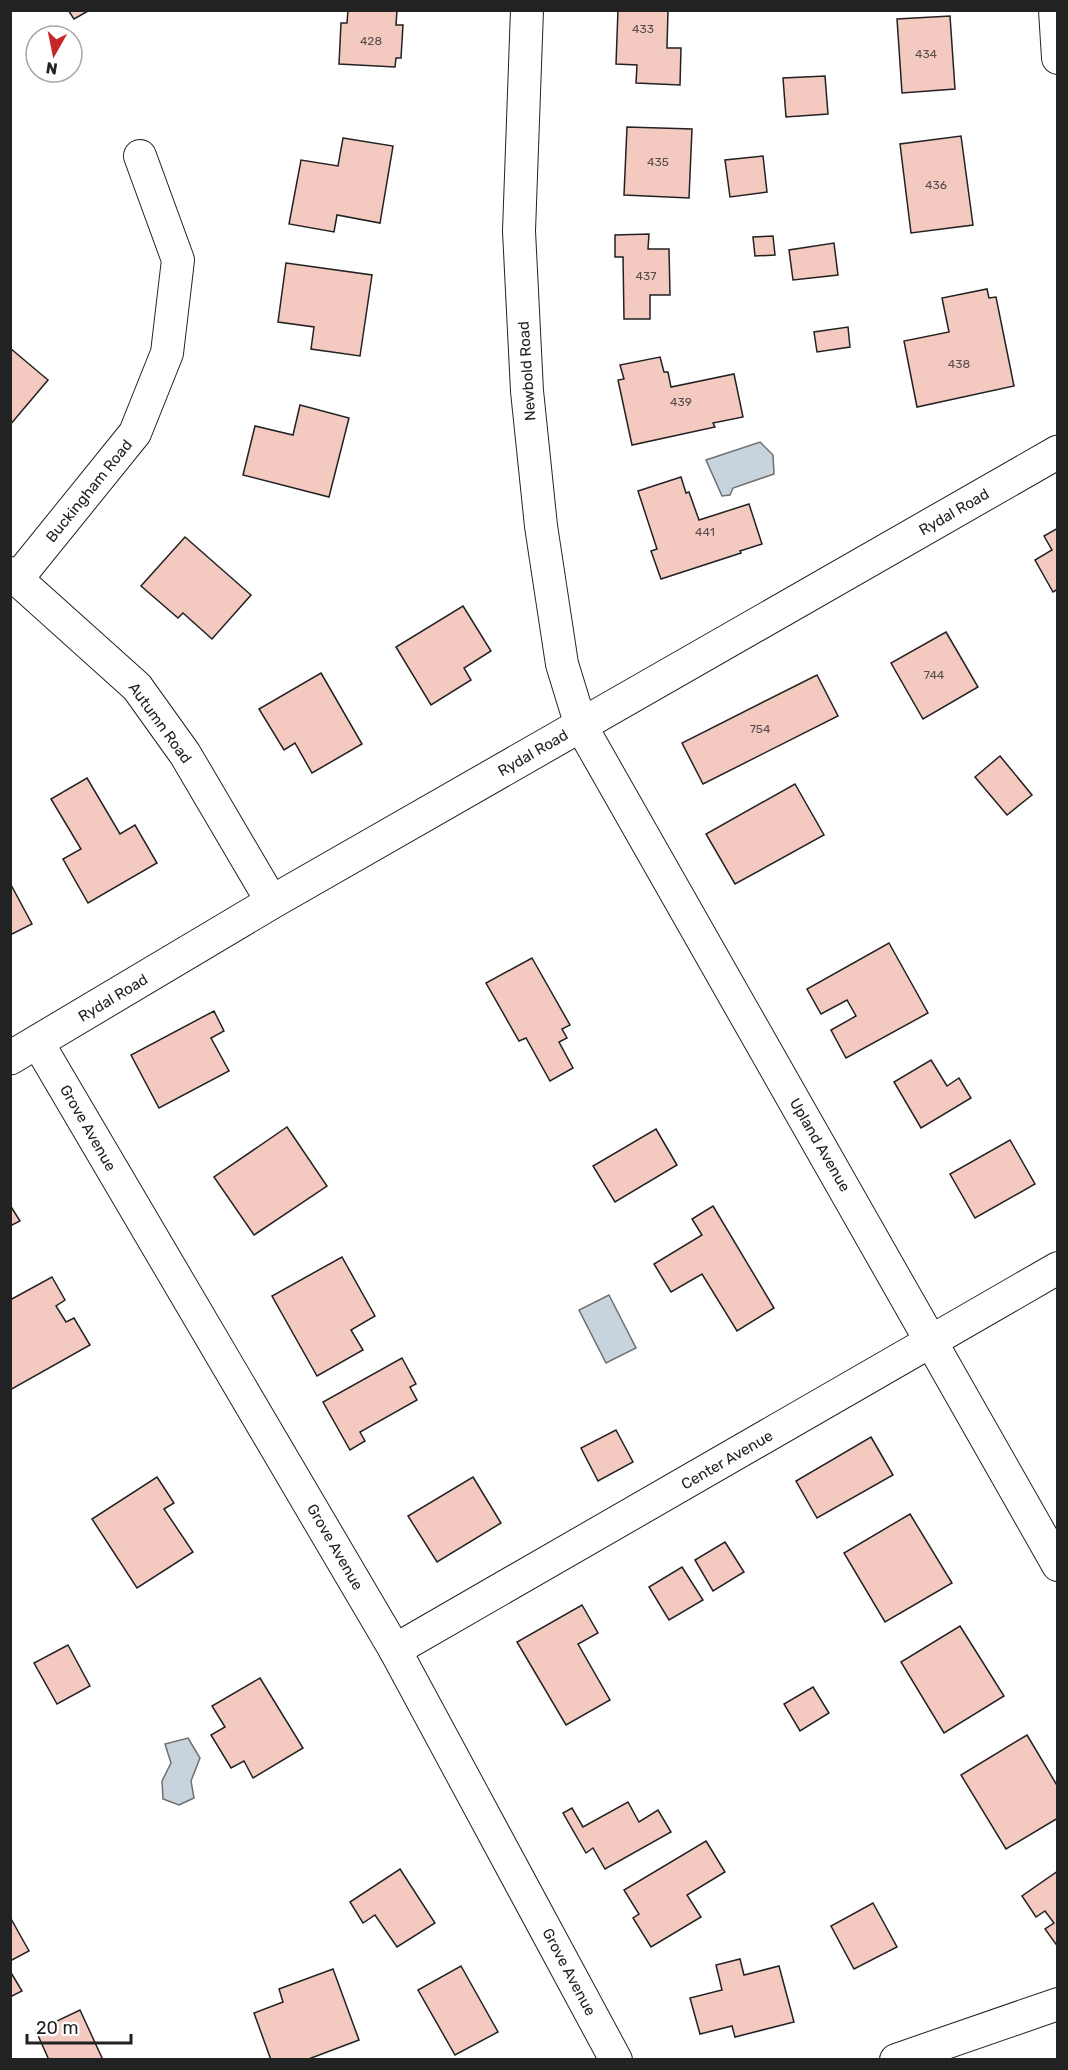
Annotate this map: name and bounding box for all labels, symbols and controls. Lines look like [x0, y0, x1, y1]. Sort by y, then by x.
house number: 433 [632, 22, 654, 36]
north arrow [24, 24, 84, 84]
house number: 428 [360, 34, 382, 48]
house number: 434 [915, 47, 938, 61]
text: N [45, 58, 59, 79]
house number: 435 [647, 155, 669, 169]
house number: 436 [925, 178, 947, 192]
house number: 437 [636, 269, 656, 283]
street label: Newbold Road [515, 321, 539, 421]
house number: 438 [948, 357, 970, 371]
house number: 439 [670, 395, 692, 409]
street label: Buckingham Road [42, 436, 136, 546]
street label: Rydal Road [916, 485, 992, 539]
house number: 441 [695, 525, 715, 539]
house number: 744 [924, 668, 945, 682]
street label: Autumn Road [125, 679, 195, 767]
house number: 754 [750, 722, 771, 736]
street label: Rydal Road [495, 726, 571, 780]
street label: Rydal Road [75, 970, 151, 1026]
street label: Grove Avenue [56, 1082, 120, 1174]
street label: Upland Avenue [786, 1095, 854, 1195]
street label: Center Avenue [678, 1427, 776, 1493]
street label: Grove Avenue [303, 1501, 367, 1593]
street label: Grove Avenue [538, 1925, 600, 2019]
scale bar [27, 2007, 130, 2045]
text: 20 m [36, 2017, 78, 2039]

